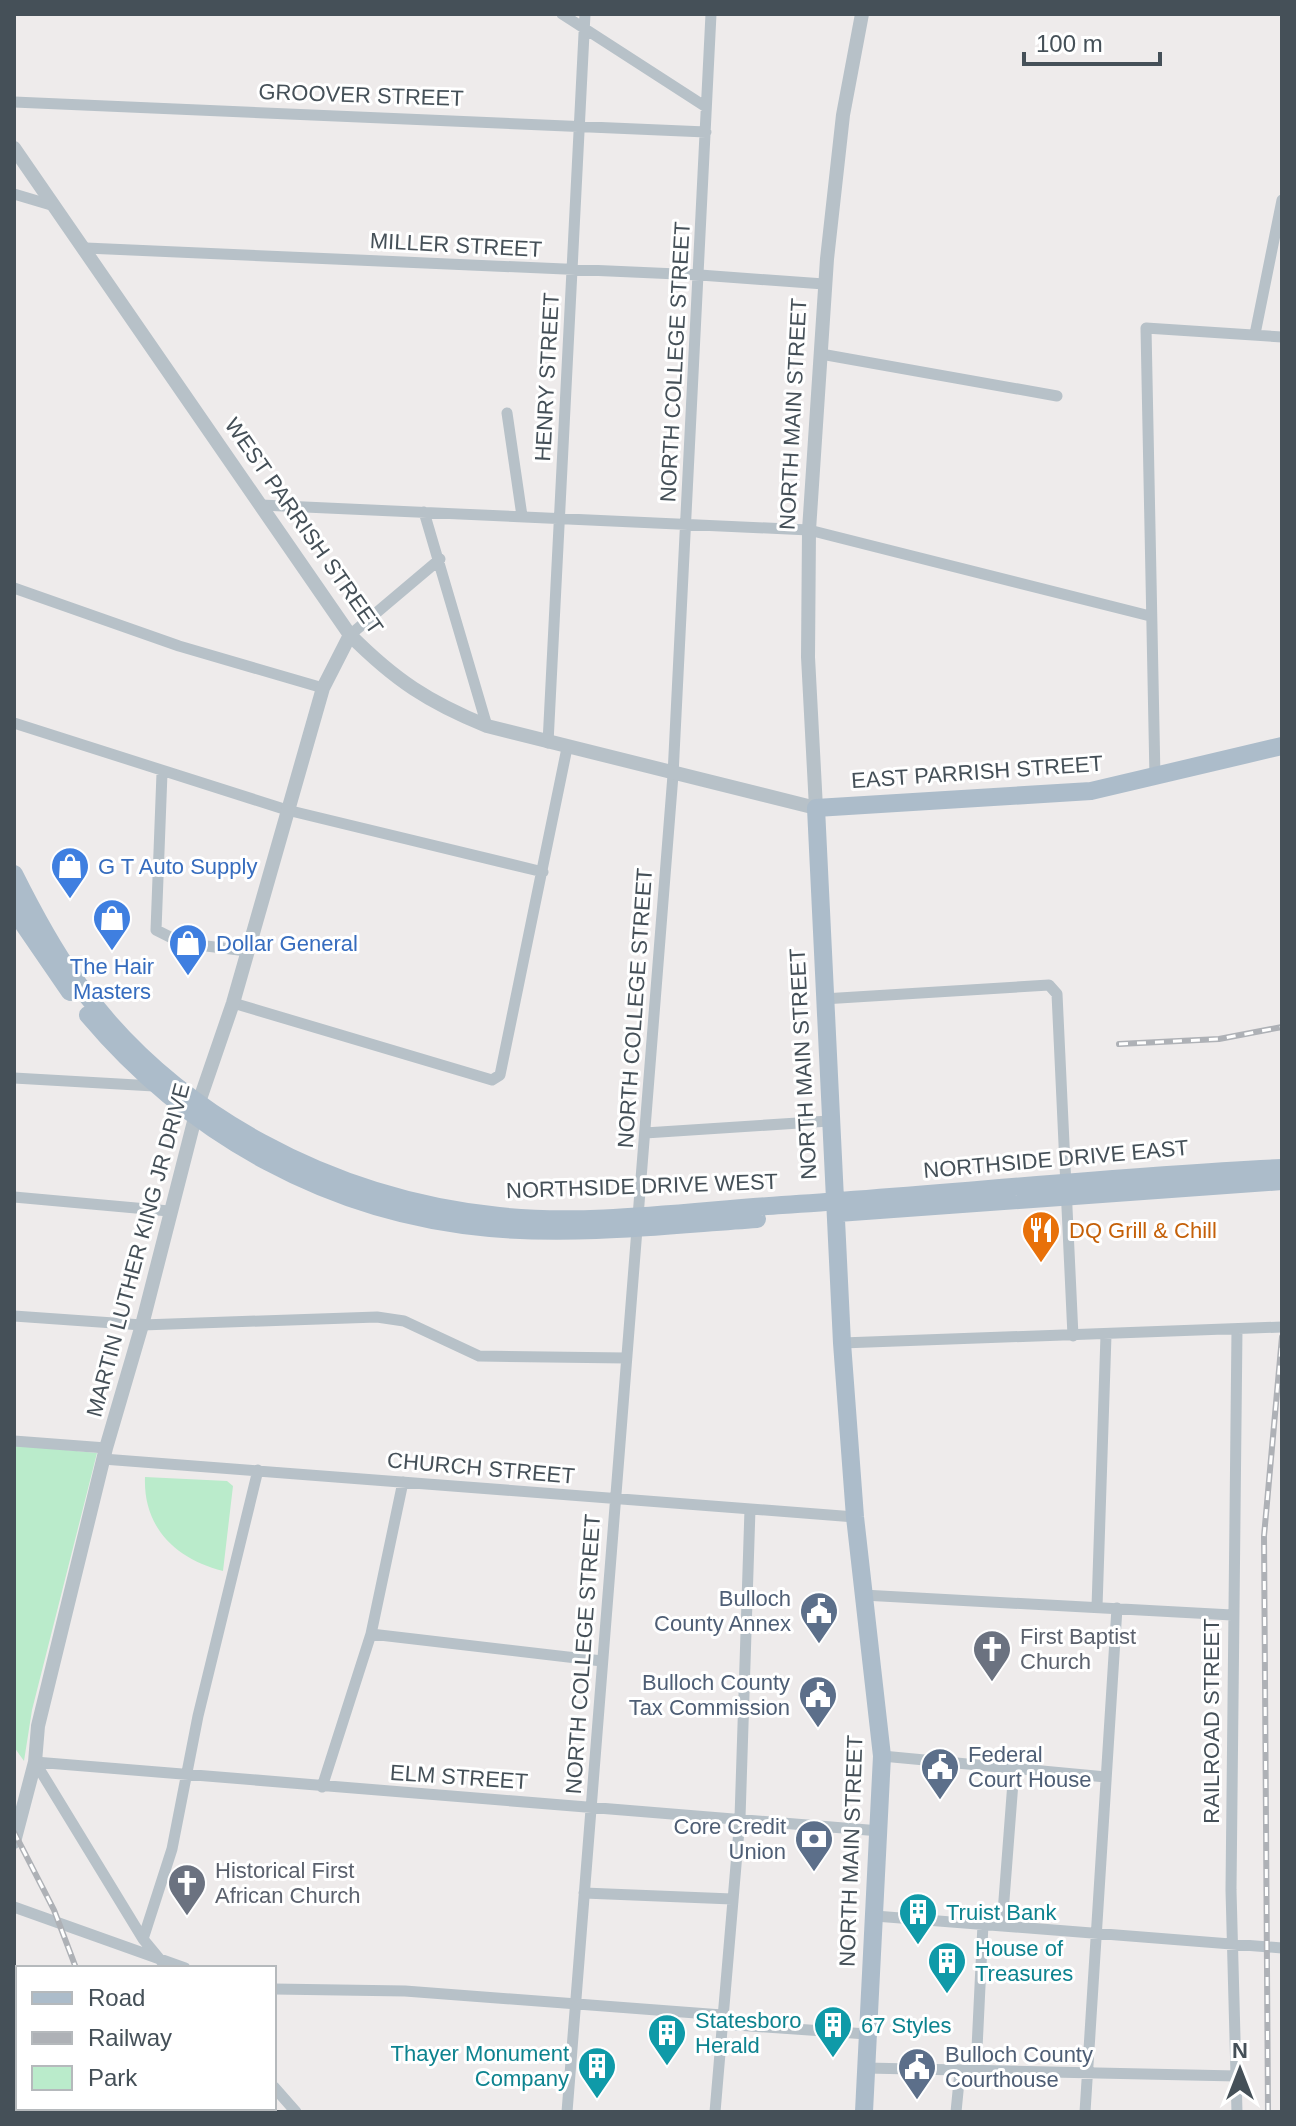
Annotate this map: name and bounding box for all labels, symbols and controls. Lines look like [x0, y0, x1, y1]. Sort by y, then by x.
scale bar [1024, 16, 1160, 66]
text: 100 m [1036, 30, 1103, 57]
street label: GROOVER STREET [258, 79, 464, 111]
street label: NORTH COLLEGE STREET [655, 221, 695, 503]
street label: MILLER STREET [369, 228, 543, 262]
street label: HENRY STREET [530, 292, 564, 462]
street label: NORTH MAIN STREET [774, 298, 812, 530]
street label: WEST PARRISH STREET [220, 413, 388, 639]
street label: EAST PARRISH STREET [850, 751, 1104, 793]
shop icon: G T Auto Supply [49, 845, 91, 900]
place label: G T Auto Supply [98, 854, 257, 879]
street label: NORTH COLLEGE STREET [613, 867, 657, 1149]
shop icon: The Hair Masters [91, 897, 133, 952]
shop icon: Dollar General [167, 922, 209, 977]
place label: Dollar General [216, 931, 358, 956]
street label: NORTH MAIN STREET [784, 948, 822, 1180]
place label: The Hair Masters [70, 954, 154, 1004]
street label: MARTIN LUTHER KING JR DRIVE [81, 1080, 195, 1420]
street label: NORTHSIDE DRIVE EAST [922, 1135, 1190, 1183]
street label: NORTHSIDE DRIVE WEST [506, 1169, 778, 1203]
restaurant icon: DQ Grill & Chill [1020, 1209, 1062, 1264]
place label: DQ Grill & Chill [1069, 1218, 1217, 1243]
street label: CHURCH STREET [386, 1447, 576, 1489]
street label: NORTH COLLEGE STREET [561, 1513, 605, 1795]
place label: Bulloch County Annex [654, 1586, 791, 1636]
public building icon: Bulloch County Annex [798, 1590, 840, 1645]
street label: RAILROAD STREET [1199, 1618, 1224, 1824]
place label: First Baptist Church [1020, 1624, 1136, 1674]
church icon: First Baptist Church [971, 1628, 1013, 1683]
place label: Bulloch County Tax Commission [629, 1670, 790, 1720]
public building icon: Bulloch County Tax Commission [797, 1674, 839, 1729]
street label: NORTH MAIN STREET [834, 1735, 868, 1967]
place label: Federal Court House [968, 1742, 1092, 1792]
public building icon: Federal Court House [919, 1746, 961, 1801]
street label: ELM STREET [389, 1760, 529, 1794]
place label: Core Credit Union [674, 1814, 786, 1864]
bank icon: Core Credit Union [793, 1818, 835, 1873]
place label: Historical First African Church [215, 1858, 361, 1908]
church icon: Historical First African Church [166, 1862, 208, 1917]
building icon: Truist Bank [897, 1891, 939, 1946]
place label: Truist Bank [946, 1900, 1057, 1925]
place label: House of Treasures [975, 1936, 1073, 1986]
building icon: House of Treasures [926, 1940, 968, 1995]
legend [16, 1966, 276, 2110]
text: Road [88, 1984, 145, 2011]
building icon: 67 Styles [812, 2004, 854, 2059]
place label: Statesboro Herald [695, 2008, 801, 2058]
building icon: Statesboro Herald [646, 2012, 688, 2067]
place label: 67 Styles [861, 2013, 952, 2038]
text: Railway [88, 2024, 172, 2051]
north arrow [1200, 2030, 1280, 2110]
text: N [1232, 2038, 1248, 2063]
place label: Thayer Monument Company [390, 2041, 569, 2091]
place label: Bulloch County Courthouse [945, 2042, 1093, 2092]
building icon: Thayer Monument Company [576, 2045, 618, 2100]
public building icon: Bulloch County Courthouse [896, 2046, 938, 2101]
text: Park [88, 2064, 138, 2091]

